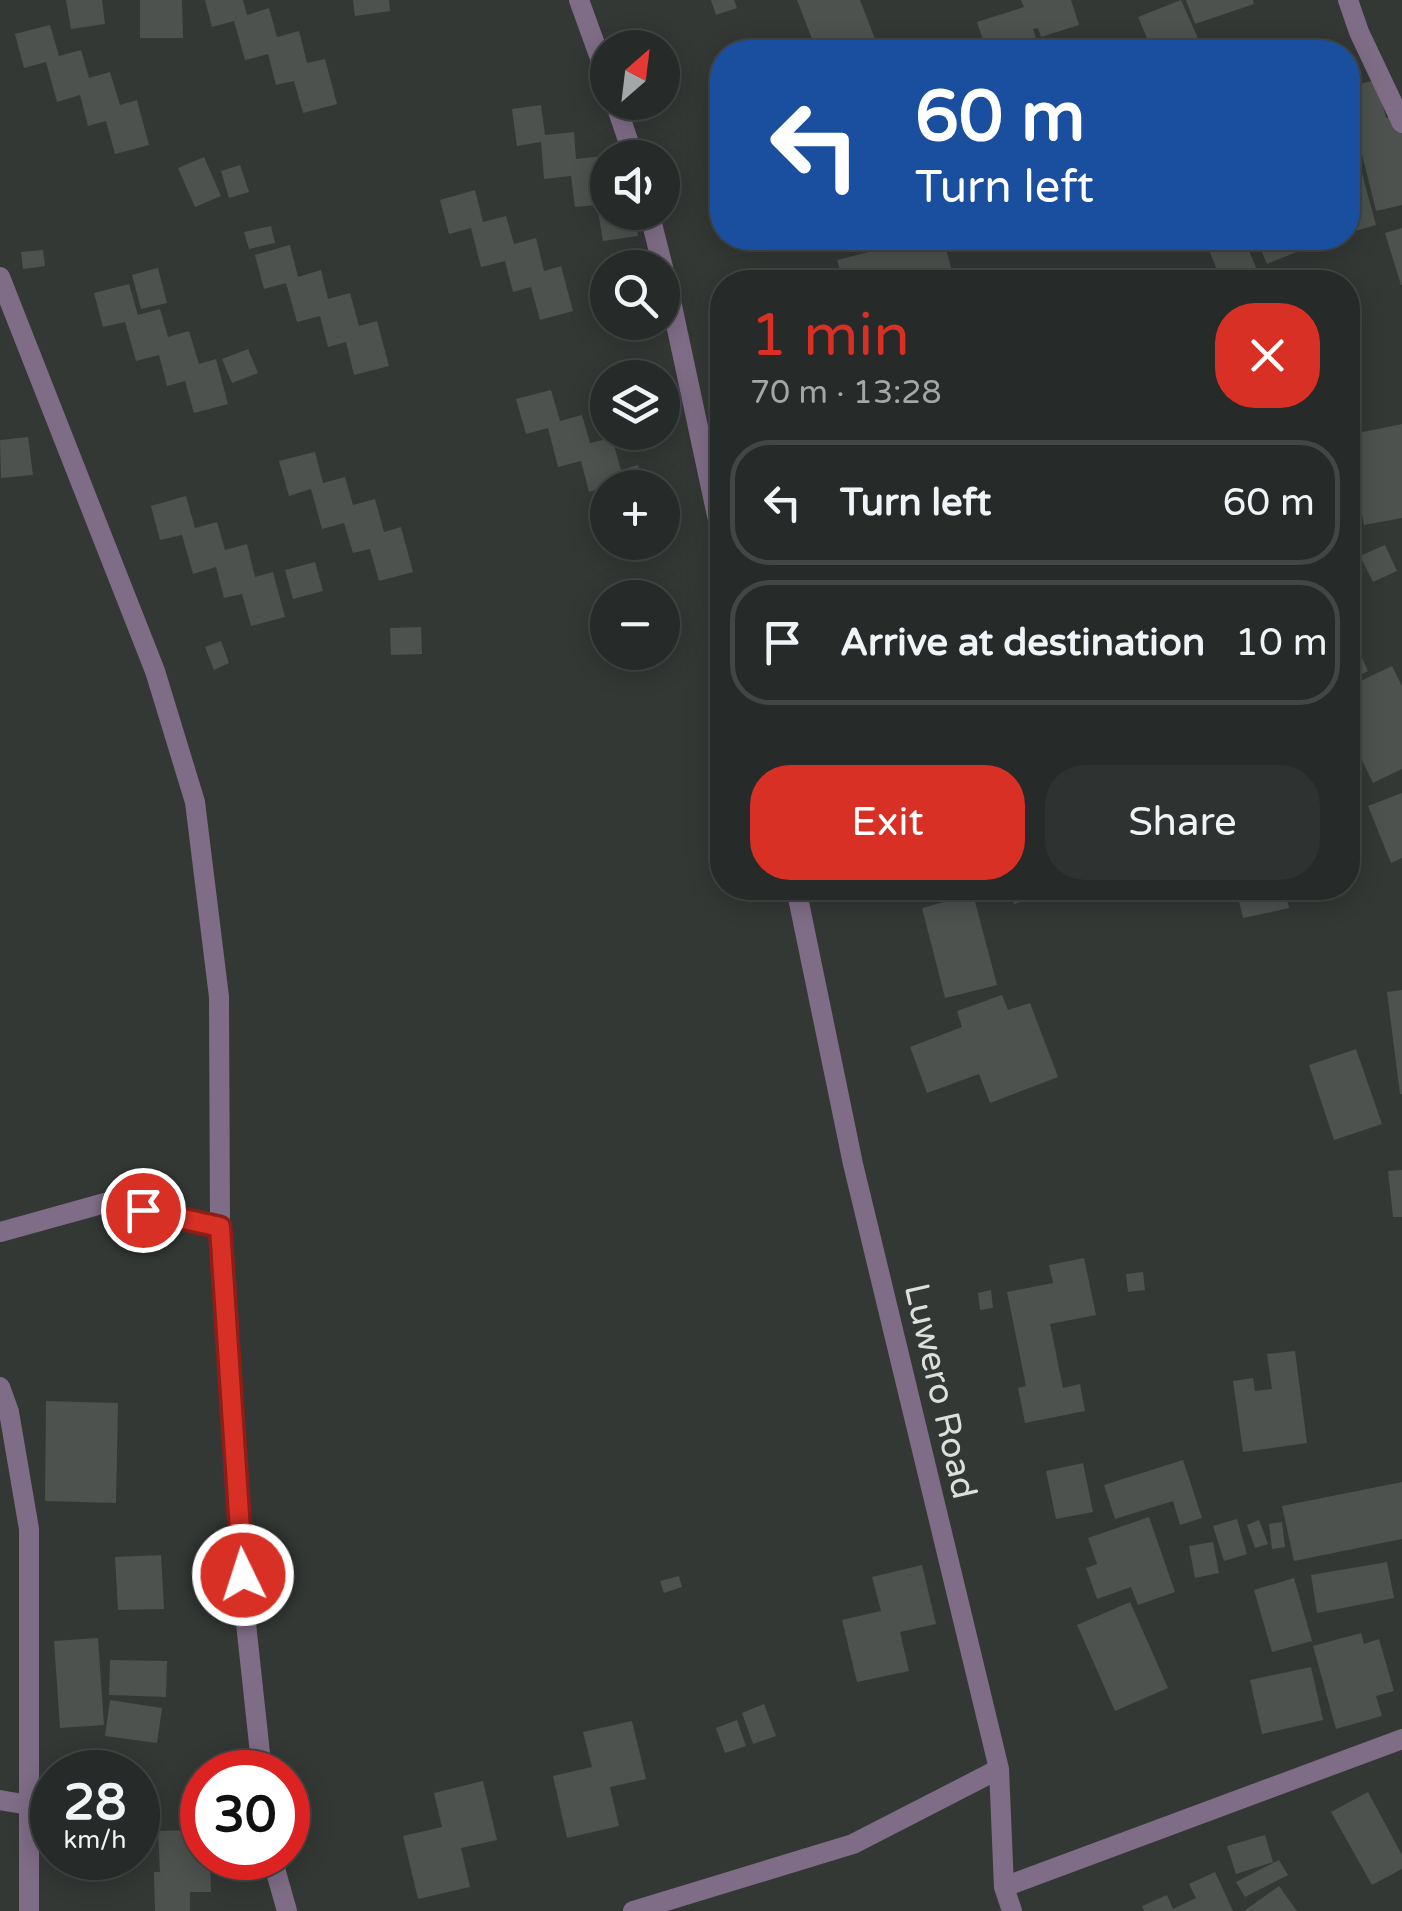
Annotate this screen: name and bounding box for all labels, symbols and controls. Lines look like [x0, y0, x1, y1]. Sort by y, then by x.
north arrow [590, 30, 680, 120]
map controls [590, 30, 680, 670]
text: 60 m [915, 76, 1085, 160]
icon: left [750, 80, 880, 210]
button: sound [590, 140, 680, 230]
text: Turn left [915, 161, 1094, 215]
button: search [590, 250, 680, 340]
text: 1 min [750, 300, 910, 372]
button: close [1215, 303, 1320, 408]
button: layers [590, 360, 680, 450]
text: 70 m · 13:28 [750, 374, 942, 412]
button: + [590, 470, 680, 560]
icon: left [755, 475, 810, 530]
text: Turn left [840, 480, 991, 526]
text: 60 m [1223, 480, 1315, 526]
button: − [590, 580, 680, 670]
icon: arrive [755, 615, 810, 670]
text: Arrive at destination [840, 620, 1205, 666]
text: 10 m [1235, 620, 1328, 666]
button: Exit [750, 765, 1025, 880]
button: Share [1045, 765, 1320, 880]
pin [101, 1168, 186, 1253]
icon: arrive [116, 1183, 171, 1238]
street label: Luwero Road [895, 1279, 985, 1503]
position arrow [191, 1523, 295, 1627]
speed limit sign: 30 [180, 1750, 310, 1880]
text: 28 [64, 1773, 126, 1833]
text: km/h [64, 1825, 126, 1855]

